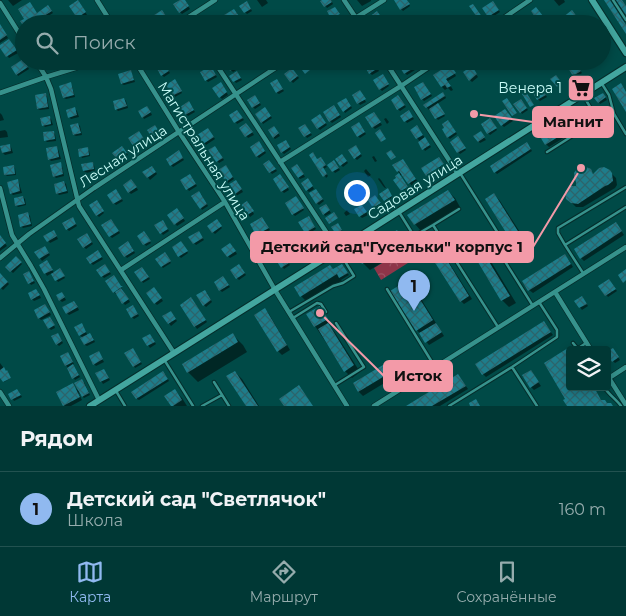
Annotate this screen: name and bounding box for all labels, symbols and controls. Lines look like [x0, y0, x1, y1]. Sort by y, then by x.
search box [15, 15, 611, 70]
icon: search [33, 29, 61, 57]
text: Поиск [73, 31, 136, 54]
supermarket icon: Венера 1 [566, 73, 596, 103]
street label: Магистральная улица [154, 78, 254, 224]
place label: Венера 1 [498, 79, 562, 97]
callout: Магнит [533, 107, 613, 137]
text: Магнит [543, 112, 603, 131]
street label: Лесная улица [76, 121, 170, 191]
street label: Садовая улица [364, 151, 466, 223]
your location [344, 180, 370, 206]
callout: Детский сад"Гусельки" корпус 1 [251, 232, 533, 262]
text: Детский сад"Гусельки" корпус 1 [261, 237, 523, 256]
pin: 1 [398, 270, 430, 311]
map controls [566, 346, 611, 391]
button: layers [566, 346, 611, 391]
callout: Исток [384, 361, 452, 391]
text: Исток [394, 366, 443, 385]
text: Рядом [20, 426, 93, 451]
text: Детский сад "Светлячок" [67, 488, 326, 511]
text: 1 [33, 500, 39, 519]
text: 160 m [559, 500, 606, 519]
text: Школа [67, 511, 123, 530]
tab: Карта [69, 558, 111, 606]
tab: Маршрут [250, 558, 318, 606]
tab: Сохранённые [457, 558, 557, 606]

